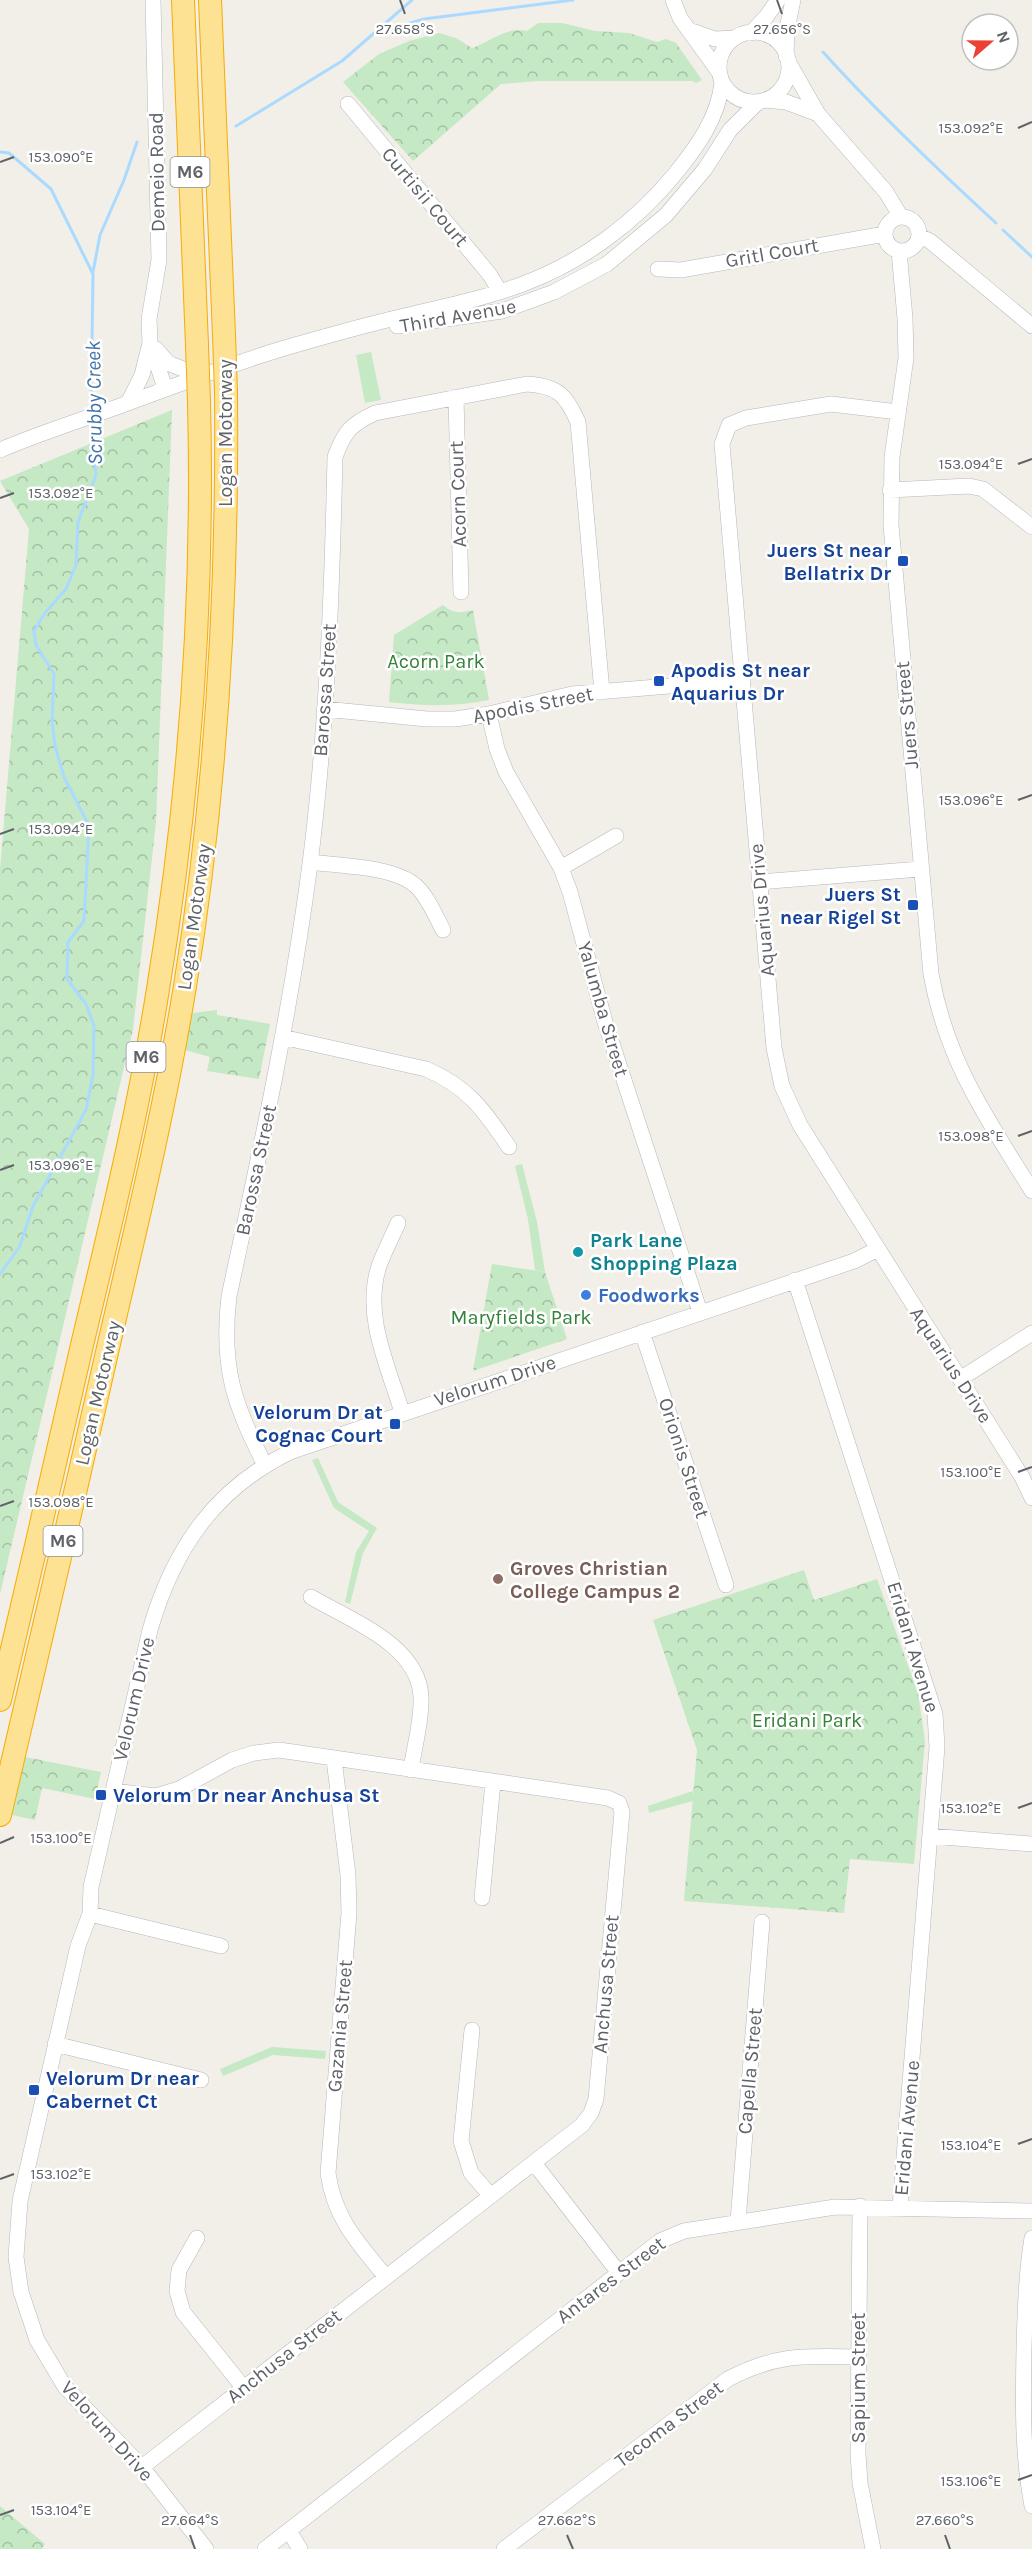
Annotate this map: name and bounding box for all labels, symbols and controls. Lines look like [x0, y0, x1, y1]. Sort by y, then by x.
north arrow [960, 12, 1020, 72]
text: 27.658°S [376, 20, 434, 38]
text: 27.656°S [753, 20, 811, 38]
text: N [993, 28, 1015, 46]
street label: Demeio Road [144, 112, 170, 232]
text: 153.092°E [939, 119, 1003, 137]
street label: Curtisii Court [377, 143, 473, 252]
text: 153.090°E [28, 148, 94, 166]
road number: M6 [170, 157, 210, 187]
street label: Gritl Court [724, 233, 821, 272]
street label: Third Avenue [398, 294, 518, 338]
water label: Scrubby Creek [81, 340, 107, 465]
street label: Logan Motorway [214, 359, 237, 507]
street label: Acorn Court [445, 440, 471, 548]
text: 153.094°E [939, 455, 1003, 473]
text: 153.092°E [29, 484, 93, 502]
place label: Juers St near Bellatrix Dr [767, 539, 891, 585]
marker: Juers St near Bellatrix Dr [896, 554, 910, 568]
street label: Barossa Street [309, 622, 341, 757]
park label: Acorn Park [387, 650, 485, 673]
place label: Apodis St near Aquarius Dr [671, 659, 810, 705]
street label: Juers Street [891, 660, 923, 770]
marker: Apodis St near Aquarius Dr [652, 674, 666, 688]
street label: Apodis Street [471, 682, 596, 728]
text: 153.096°E [939, 791, 1003, 809]
text: 153.094°E [29, 820, 93, 838]
street label: Logan Motorway [172, 842, 216, 992]
street label: Aquarius Drive [745, 842, 779, 978]
place label: Juers St near Rigel St [780, 883, 901, 929]
marker: Juers St near Rigel St [906, 898, 920, 912]
street label: Yalumba Street [573, 939, 633, 1080]
road number: M6 [126, 1042, 166, 1072]
street label: Barossa Street [231, 1102, 281, 1238]
text: 153.098°E [938, 1127, 1004, 1145]
text: 153.096°E [29, 1156, 93, 1174]
place label: Park Lane Shopping Plaza [590, 1229, 738, 1275]
marker: Park Lane Shopping Plaza [571, 1245, 585, 1259]
place label: Foodworks [598, 1284, 700, 1307]
marker: Foodworks [579, 1288, 593, 1302]
street label: Aquarius Drive [905, 1303, 997, 1427]
park label: Maryfields Park [451, 1306, 591, 1329]
street label: Logan Motorway [70, 1318, 126, 1468]
street label: Velorum Drive [431, 1350, 559, 1412]
street label: Orionis Street [654, 1395, 714, 1522]
place label: Velorum Dr at Cognac Court [253, 1401, 383, 1447]
marker: Velorum Dr at Cognac Court [388, 1417, 402, 1431]
text: 153.100°E [940, 1463, 1002, 1481]
text: 153.098°E [28, 1493, 94, 1511]
road number: M6 [44, 1526, 82, 1556]
place label: Groves Christian College Campus 2 [510, 1557, 680, 1603]
marker: Groves Christian College Campus 2 [491, 1572, 505, 1586]
street label: Eridani Avenue [882, 1579, 944, 1715]
street label: Velorum Drive [109, 1635, 159, 1763]
park label: Eridani Park [752, 1709, 862, 1732]
place label: Velorum Dr near Anchusa St [113, 1784, 380, 1807]
marker: Velorum Dr near Anchusa St [94, 1788, 108, 1802]
text: 153.102°E [940, 1799, 1002, 1817]
text: 153.100°E [30, 1829, 92, 1847]
street label: Anchusa Street [588, 1913, 624, 2054]
street label: Gazania Street [323, 1958, 357, 2093]
street label: Capella Street [733, 2006, 767, 2135]
street label: Eridani Avenue [890, 2059, 924, 2197]
place label: Velorum Dr near Cabernet Ct [46, 2067, 199, 2113]
marker: Velorum Dr near Cabernet Ct [27, 2083, 41, 2097]
text: 153.104°E [941, 2136, 1001, 2154]
text: 153.102°E [30, 2165, 92, 2183]
street label: Antares Street [552, 2231, 670, 2328]
street label: Anchusa Street [222, 2304, 346, 2408]
street label: Sapium Street [847, 2312, 870, 2444]
street label: Velorum Drive [56, 2376, 158, 2486]
street label: Tecoma Street [610, 2376, 728, 2472]
text: 153.106°E [941, 2472, 1001, 2490]
text: 153.104°E [31, 2501, 91, 2519]
text: 27.664°S [161, 2511, 219, 2529]
text: 27.662°S [538, 2511, 596, 2529]
text: 27.660°S [916, 2511, 974, 2529]

